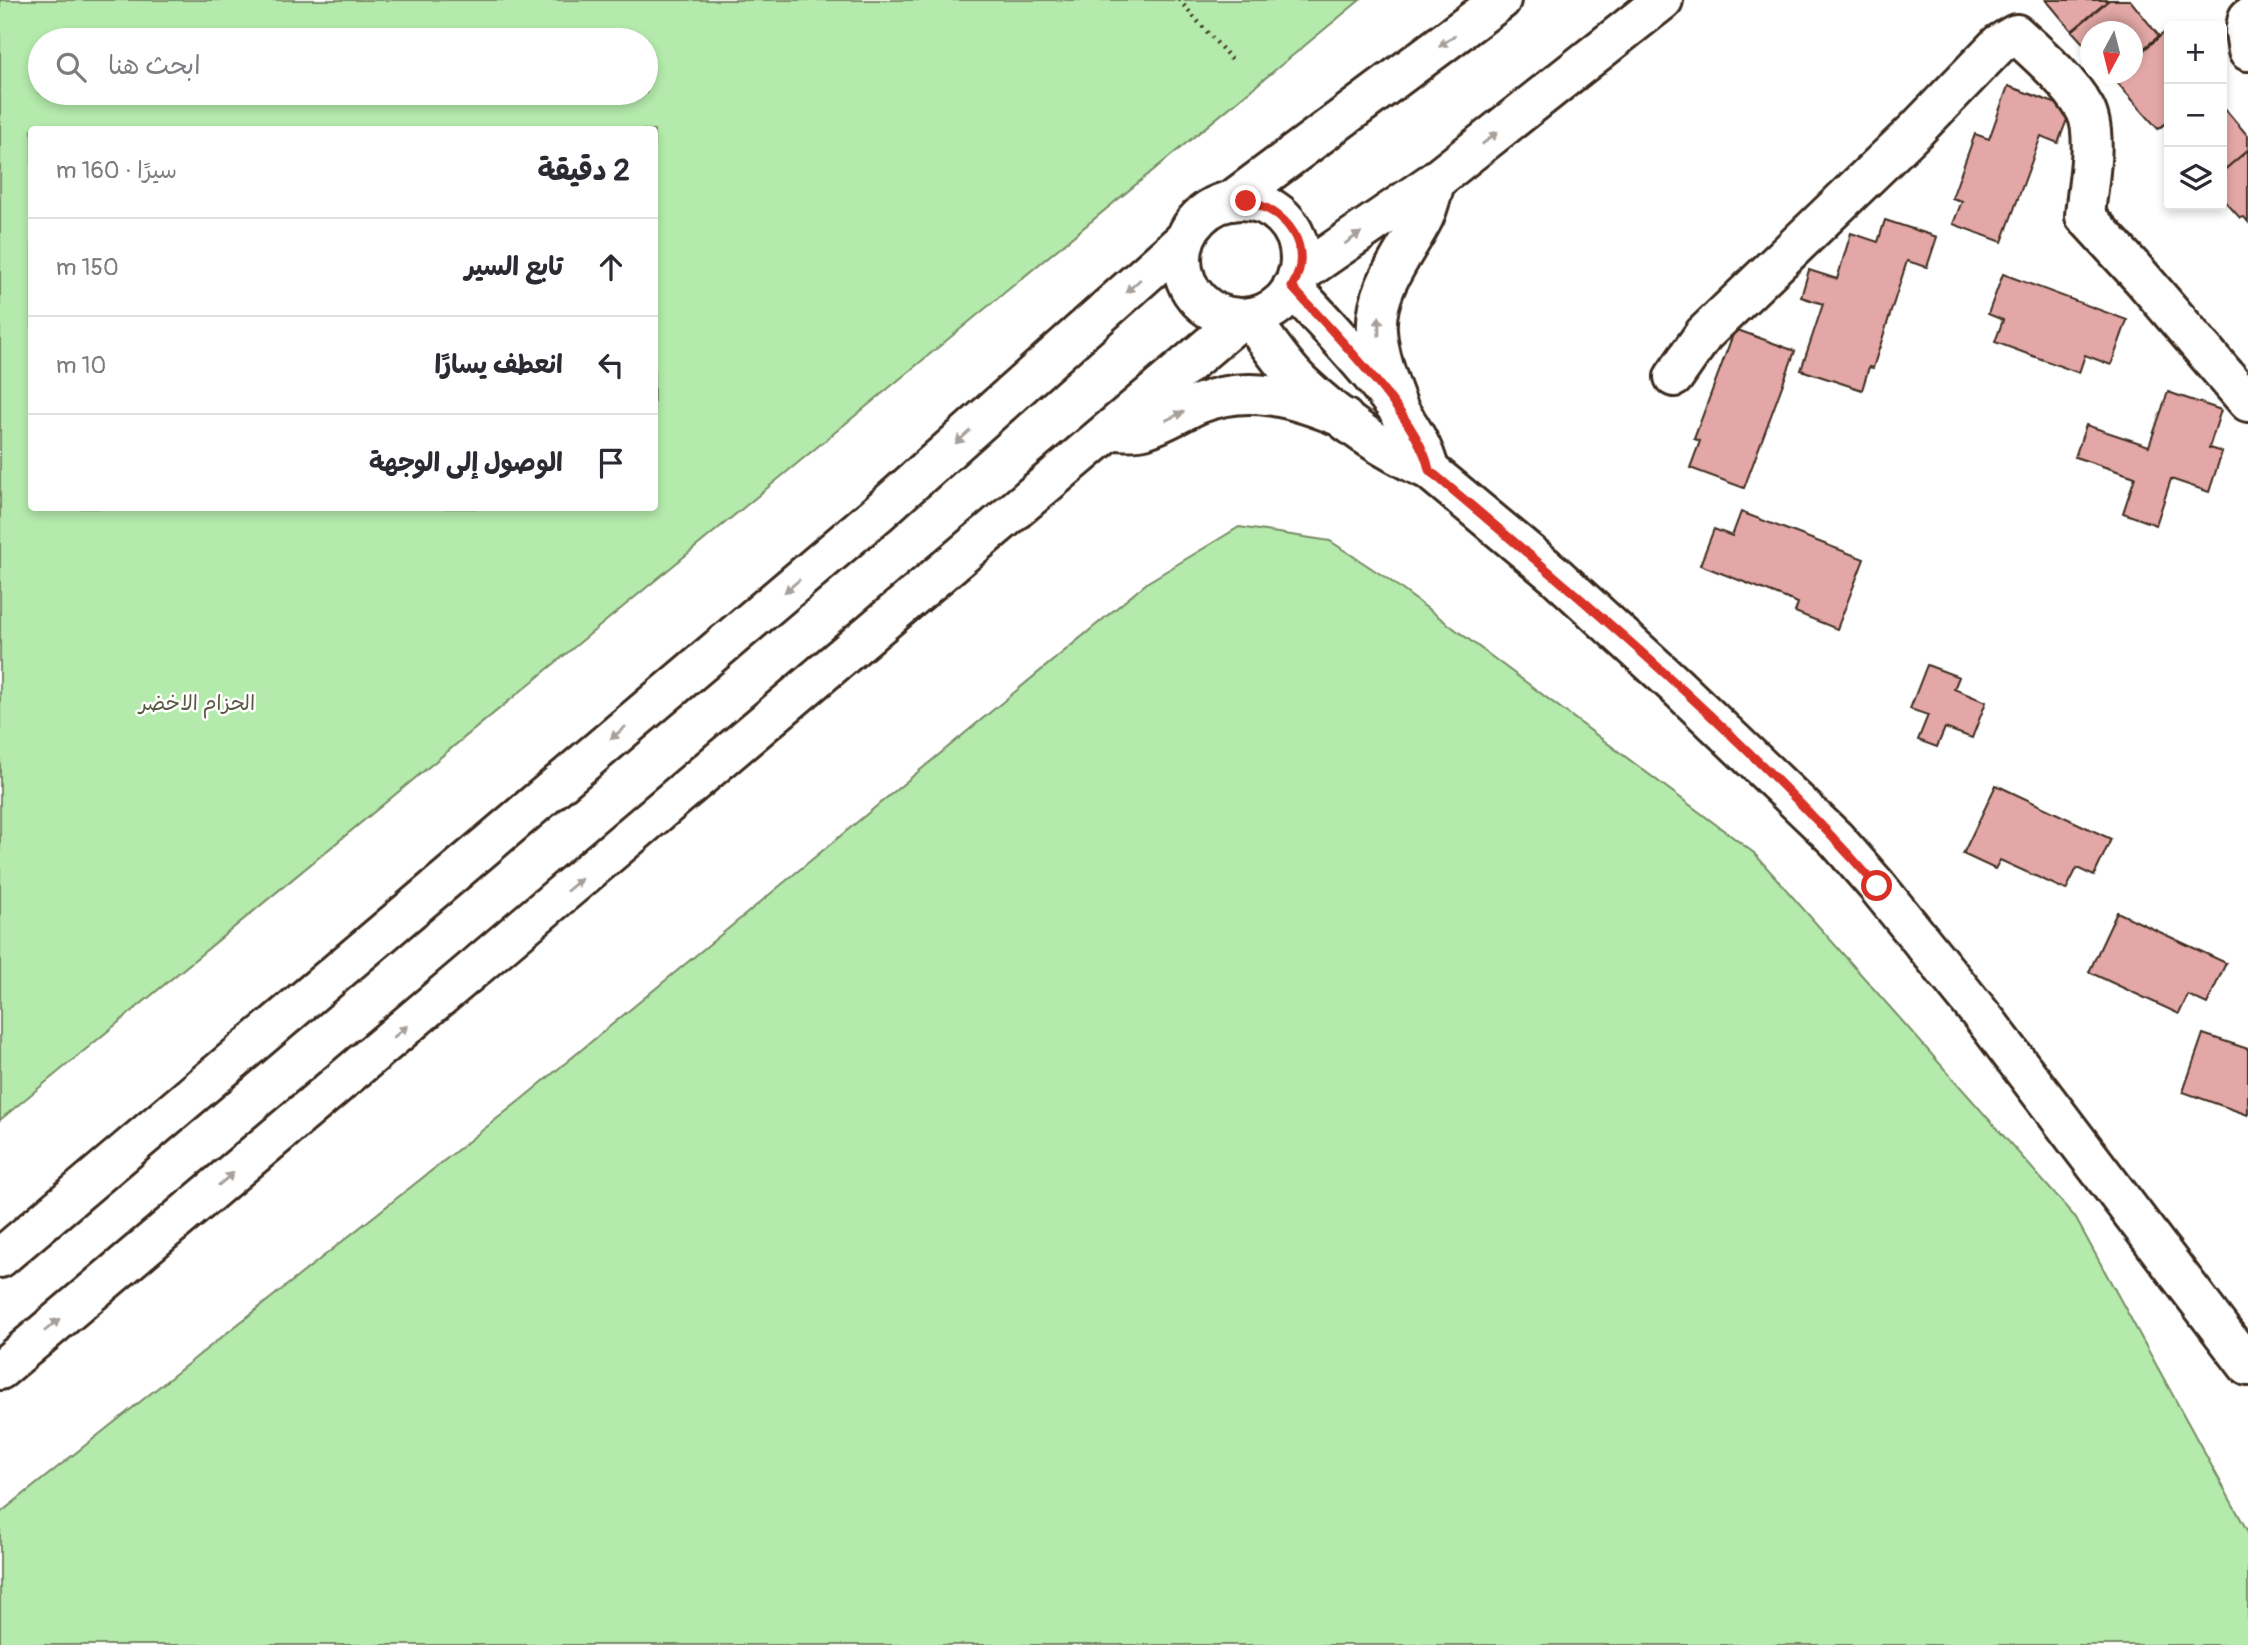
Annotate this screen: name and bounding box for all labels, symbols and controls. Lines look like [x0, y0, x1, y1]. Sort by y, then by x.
north arrow [2080, 21, 2143, 84]
map controls [2164, 21, 2227, 210]
button: + [2164, 21, 2227, 84]
search box [28, 28, 658, 105]
one-way arrow [1438, 34, 1456, 48]
icon: search [52, 48, 90, 86]
text: ابحث هنا [108, 50, 201, 82]
button: − [2164, 84, 2227, 147]
one-way arrow [1481, 131, 1498, 146]
button: layers [2164, 147, 2227, 210]
text: 2 دقيقة [538, 152, 630, 189]
text: سيرًا · 160 m [56, 156, 177, 185]
route end [1230, 185, 1261, 216]
one-way arrow [1344, 231, 1362, 245]
icon: ahead [592, 248, 630, 286]
text: تابع السير [465, 251, 563, 283]
text: 150 m [56, 253, 119, 282]
one-way arrow [1125, 278, 1142, 293]
one-way arrow [1373, 315, 1384, 337]
icon: left [592, 346, 630, 384]
text: انعطف يسارًا [434, 349, 563, 381]
text: 10 m [56, 351, 106, 380]
one-way arrow [1165, 410, 1185, 421]
one-way arrow [955, 429, 972, 444]
icon: arrive [592, 444, 630, 482]
text: الوصول إلى الوجهة [369, 447, 563, 479]
one-way arrow [783, 578, 800, 593]
park label: الحزام الاخضر [137, 690, 255, 719]
one-way arrow [610, 725, 627, 740]
route start [1861, 870, 1892, 901]
one-way arrow [565, 878, 582, 893]
one-way arrow [391, 1025, 408, 1040]
one-way arrow [217, 1172, 234, 1187]
one-way arrow [43, 1318, 61, 1333]

